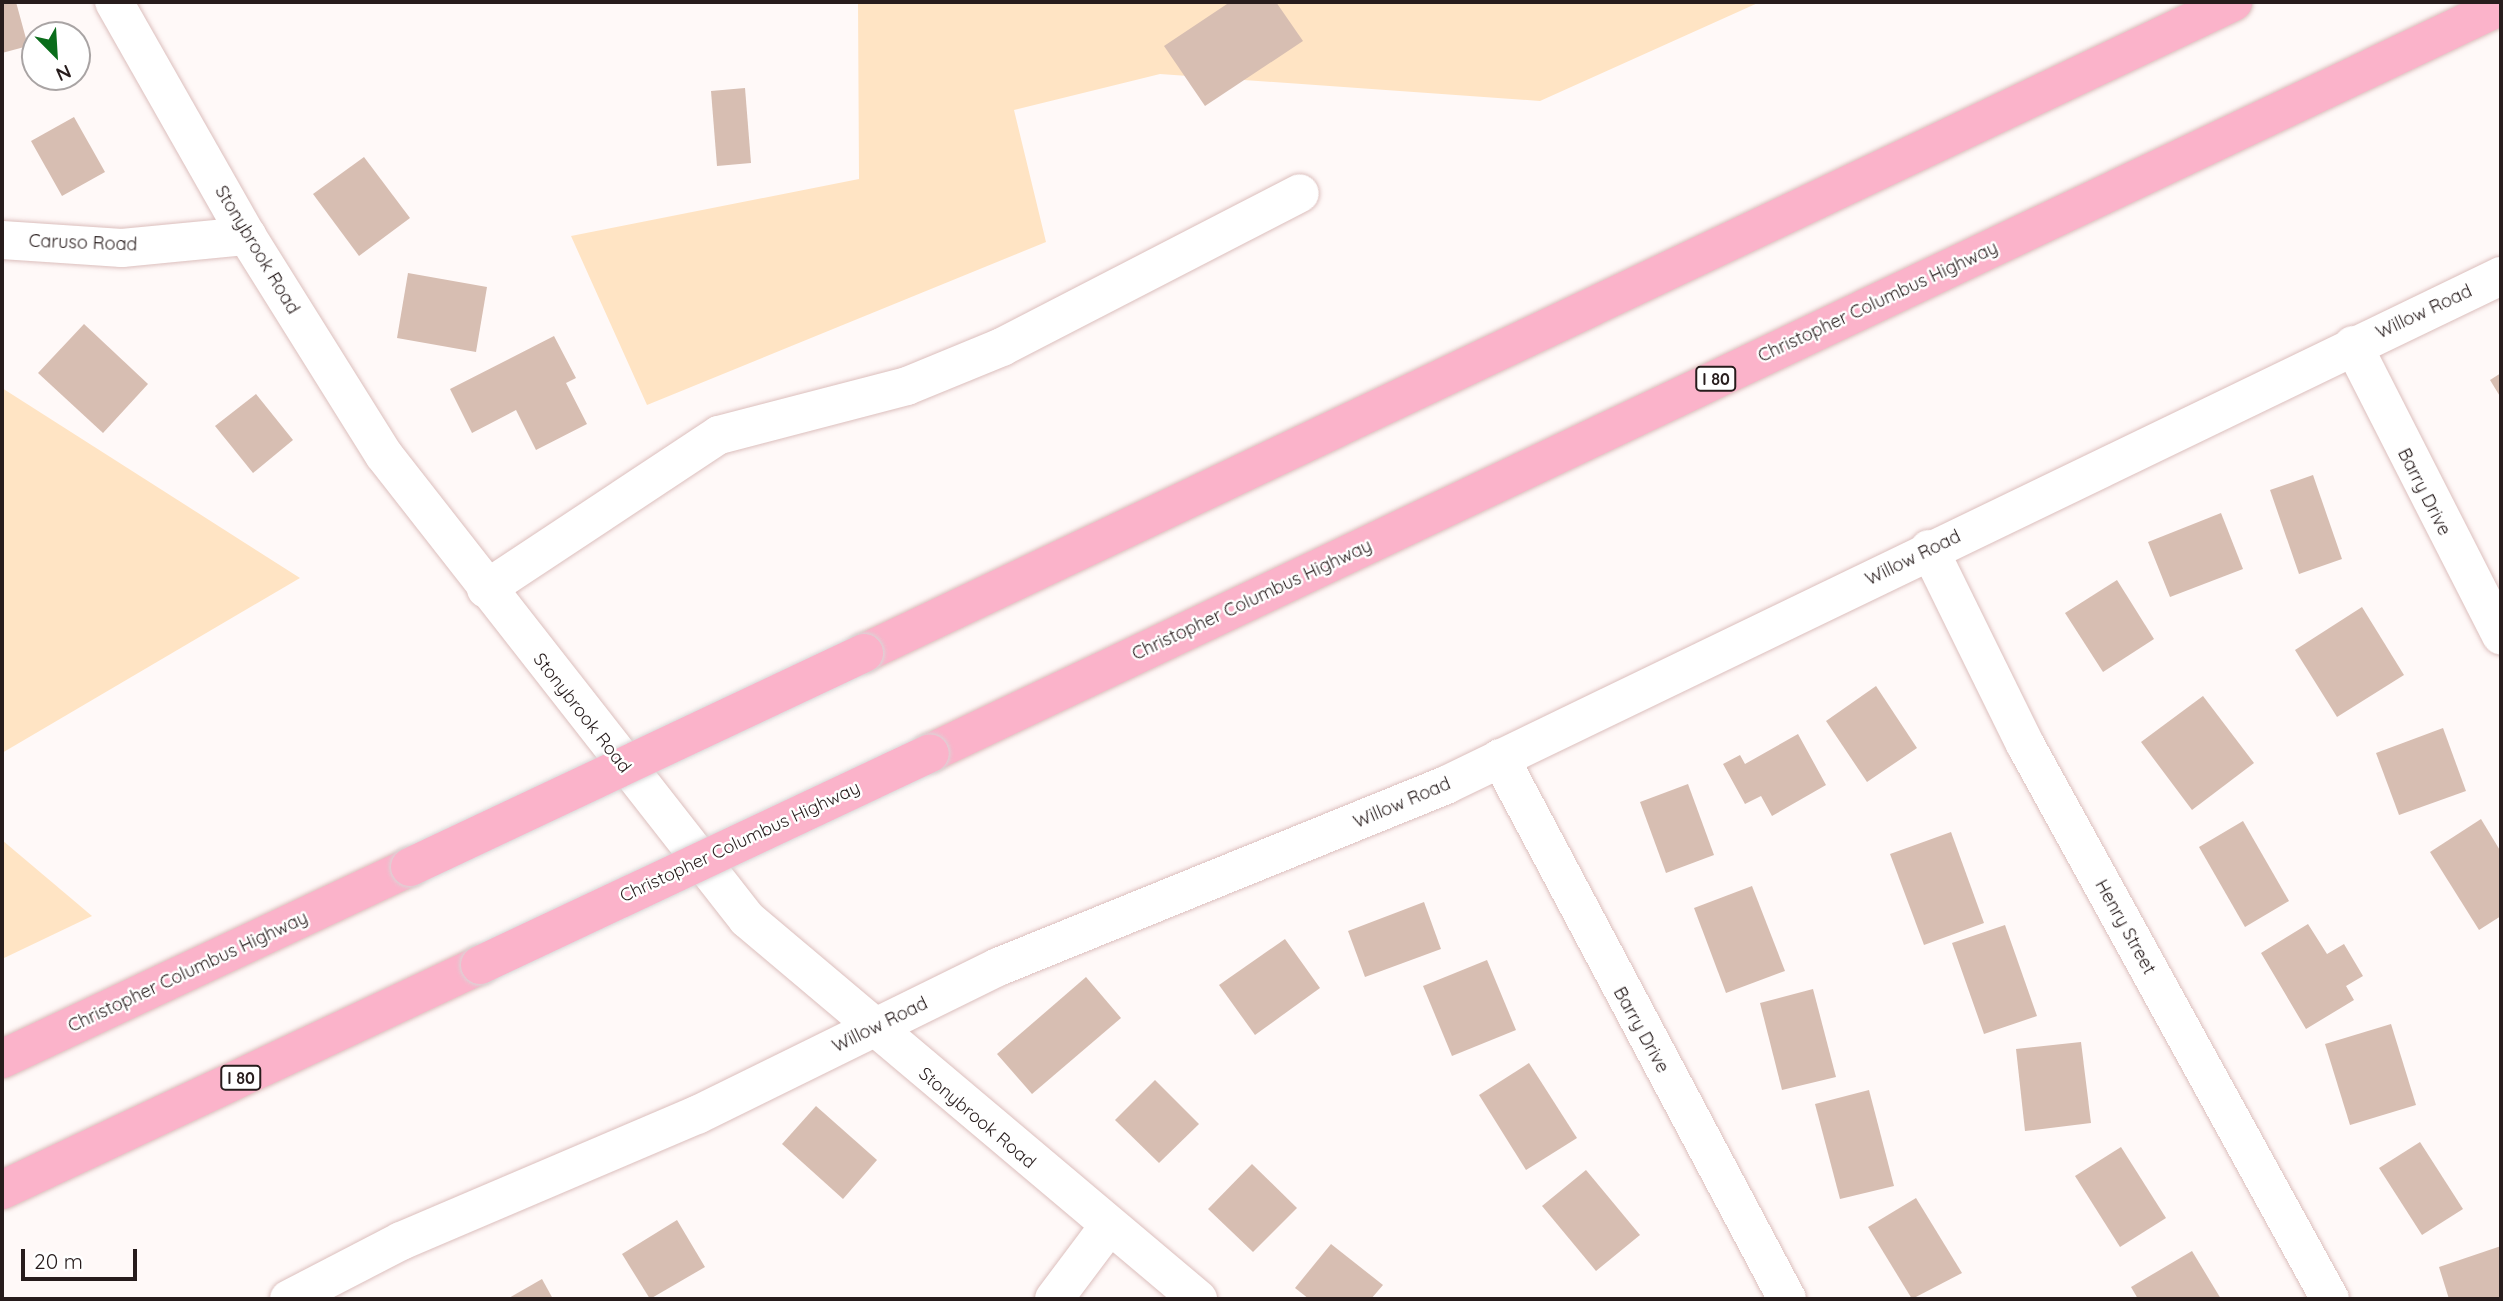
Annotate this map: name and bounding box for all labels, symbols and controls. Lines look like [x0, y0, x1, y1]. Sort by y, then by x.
north arrow [21, 21, 91, 91]
text: N [52, 60, 75, 87]
street label: Stonybrook Road [210, 182, 304, 318]
street label: Caruso Road [28, 230, 138, 256]
street label: Christopher Columbus Highway [1755, 237, 2001, 367]
street label: Willow Road [2373, 280, 2475, 344]
road number: I 80 [1695, 366, 1737, 392]
street label: Barry Drive [2393, 445, 2455, 539]
street label: Willow Road [1862, 526, 1964, 590]
street label: Christopher Columbus Highway [1129, 535, 1375, 665]
street label: Stonybrook Road [529, 649, 635, 777]
street label: Willow Road [1350, 773, 1454, 833]
street label: Christopher Columbus Highway [617, 777, 863, 907]
street label: Henry Street [2090, 876, 2160, 978]
street label: Christopher Columbus Highway [65, 907, 311, 1037]
street label: Barry Drive [1609, 983, 1673, 1077]
street label: Willow Road [829, 993, 931, 1057]
street label: Stonybrook Road [914, 1063, 1040, 1173]
road number: I 80 [220, 1066, 262, 1090]
scale bar [24, 1234, 140, 1278]
text: 20 m [34, 1248, 83, 1274]

